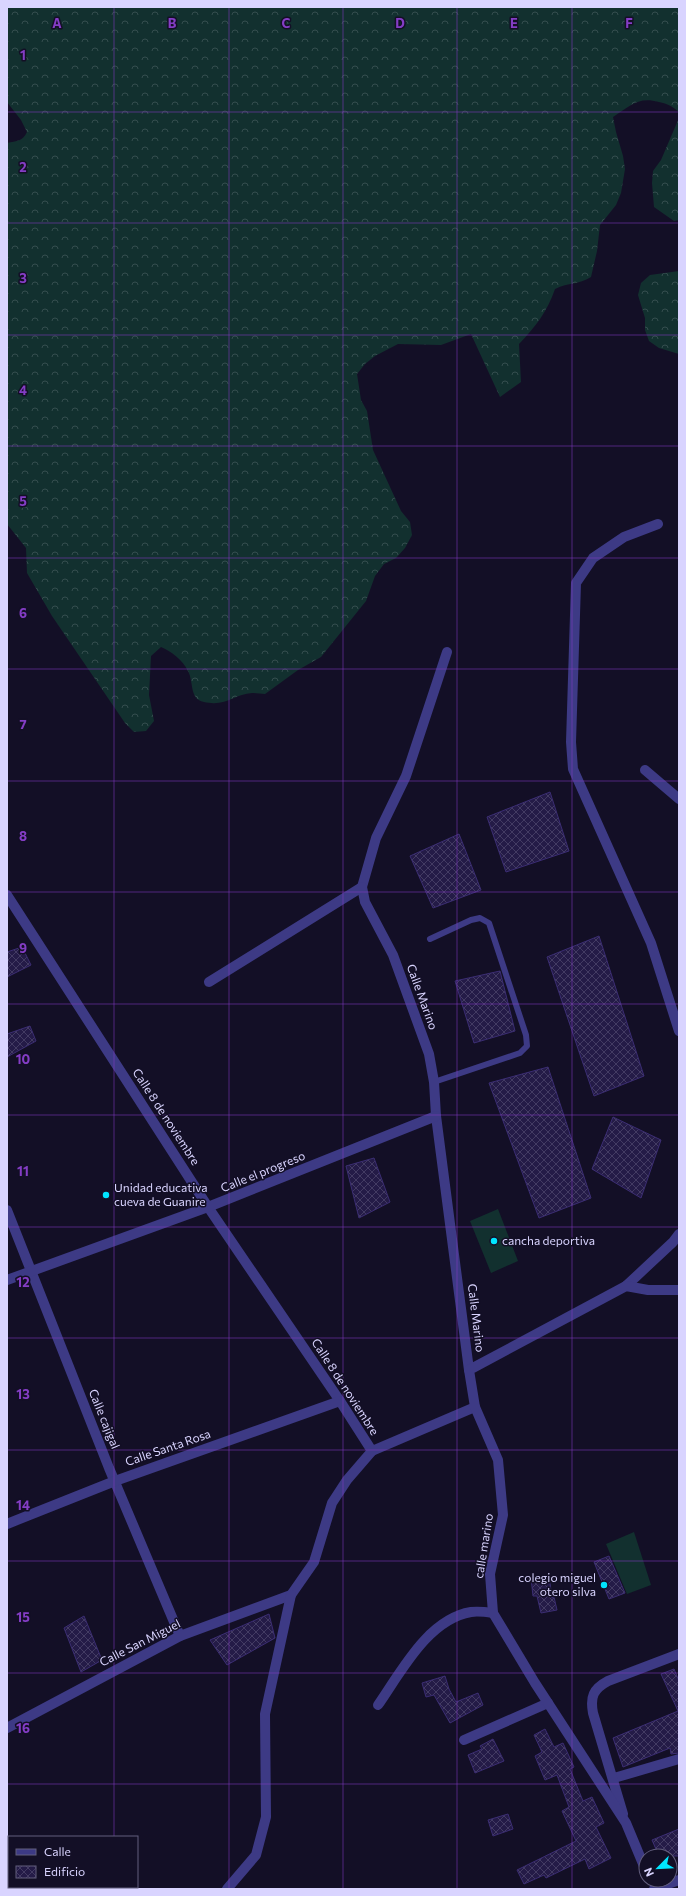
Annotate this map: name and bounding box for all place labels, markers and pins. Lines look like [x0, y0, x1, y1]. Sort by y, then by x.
place label: Unidad educativa cueva de Guanire [114, 1180, 208, 1208]
marker: Unidad educativa cueva de Guanire [101, 1190, 111, 1200]
place label: cancha deportiva [502, 1233, 595, 1247]
marker: cancha deportiva [489, 1236, 499, 1246]
place label: colegio miguel otero silva [518, 1570, 596, 1598]
marker: colegio miguel otero silva [599, 1580, 609, 1590]

